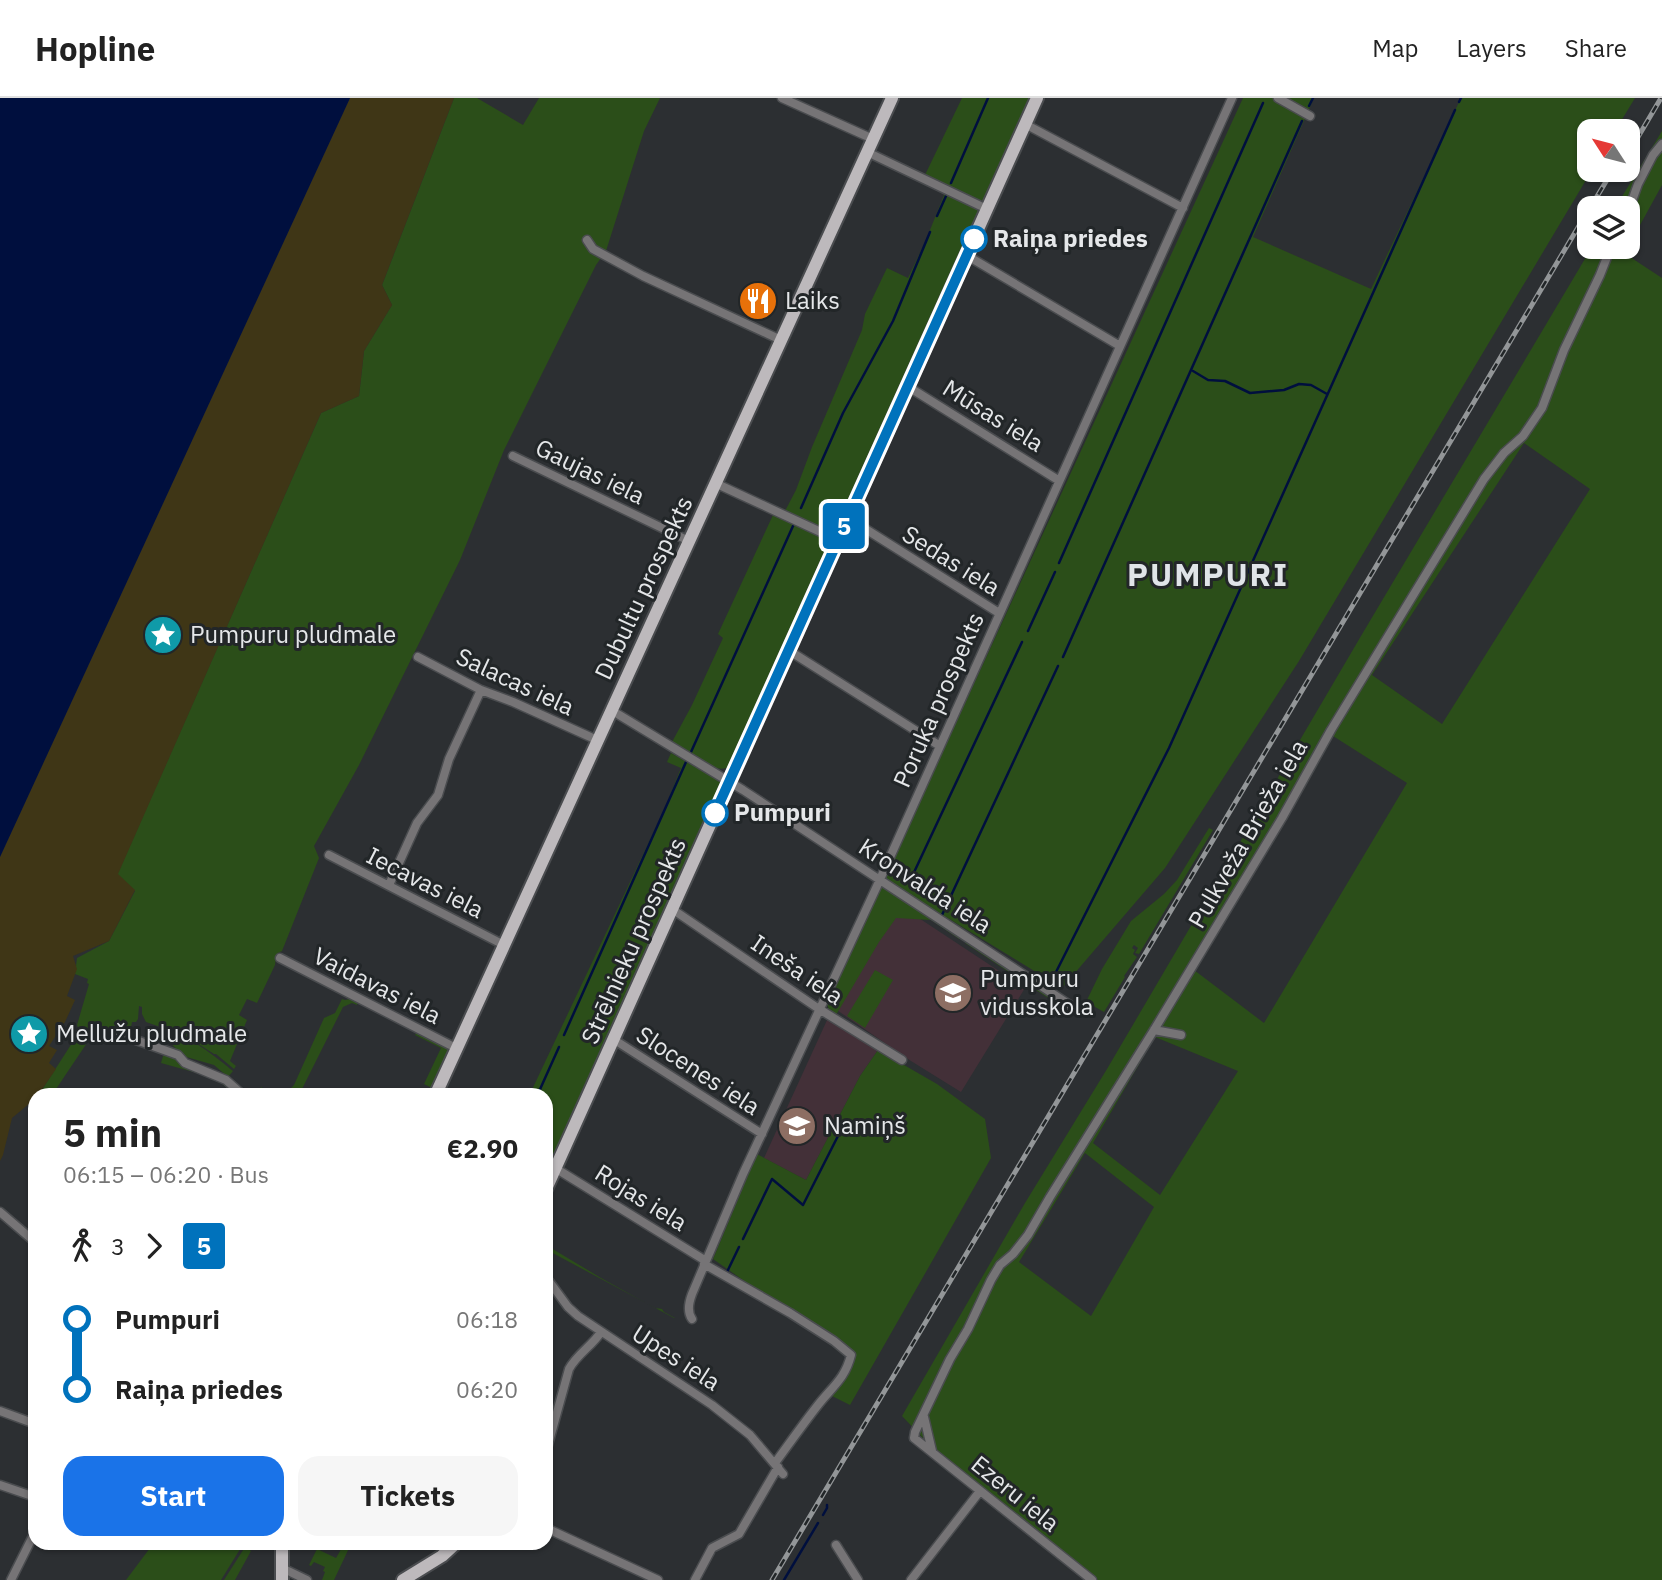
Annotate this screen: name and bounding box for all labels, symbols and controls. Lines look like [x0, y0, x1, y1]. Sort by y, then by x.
text: Hopline [35, 27, 155, 70]
text: Map [1372, 32, 1419, 64]
text: Layers [1457, 32, 1527, 64]
text: Share [1565, 32, 1627, 64]
north arrow [1577, 119, 1640, 182]
map controls [1577, 119, 1640, 259]
button: layers [1577, 196, 1640, 259]
place label: Raiņa priedes [993, 222, 1148, 254]
marker: Raiņa priedes [961, 226, 987, 252]
restaurant icon: Laiks [737, 280, 779, 322]
place label: Laiks [785, 284, 840, 316]
street label: Mūsas iela [937, 372, 1050, 459]
street label: Gaujas iela [530, 431, 651, 511]
street label: Dubultu prospekts [587, 491, 700, 684]
line badge: 5 [821, 503, 867, 549]
text: 5 [837, 510, 851, 542]
street label: Sedas iela [897, 518, 1007, 603]
district label: PUMPURI [1127, 553, 1289, 595]
street label: Poruka prospekts [885, 607, 991, 792]
place icon: Pumpuru pludmale [142, 614, 184, 656]
place label: Pumpuru pludmale [190, 618, 396, 650]
street label: Salacas iela [451, 640, 580, 722]
street label: Pulkveža Brieža iela [1180, 733, 1314, 934]
place label: Pumpuri [734, 796, 831, 828]
marker: Pumpuri [702, 800, 728, 826]
street label: Kronvalda iela [853, 830, 998, 940]
street label: Strēlnieku prospekts [573, 832, 693, 1049]
street label: Iecavas iela [361, 839, 490, 925]
street label: Ineša iela [745, 927, 850, 1012]
street label: Vaidavas iela [308, 939, 447, 1031]
place label: Pumpuru vidusskola [980, 962, 1094, 1022]
school or university icon: Pumpuru vidusskola [932, 972, 974, 1014]
place icon: Mellužu pludmale [8, 1013, 50, 1055]
place label: Mellužu pludmale [56, 1017, 247, 1049]
street label: Slocenes iela [630, 1018, 767, 1122]
school or university icon: Namiņš [776, 1105, 818, 1147]
text: 5 min [63, 1108, 162, 1157]
place label: Namiņš [824, 1109, 906, 1141]
text: €2.90 [447, 1131, 518, 1165]
street label: Rojas iela [589, 1156, 694, 1238]
text: 06:15 – 06:20 · Bus [63, 1159, 269, 1189]
icon: walk [63, 1227, 101, 1265]
icon: forward [135, 1227, 173, 1265]
text: 5 [197, 1230, 211, 1262]
text: 3 [111, 1231, 125, 1261]
text: Pumpuri [115, 1302, 220, 1336]
text: 06:18 [456, 1304, 518, 1334]
street label: Upes iela [626, 1317, 727, 1398]
text: Raiņa priedes [115, 1372, 283, 1406]
text: 06:20 [456, 1374, 518, 1404]
street label: Ezeru iela [965, 1448, 1067, 1539]
button: Start [63, 1456, 284, 1536]
button: Tickets [298, 1456, 518, 1536]

